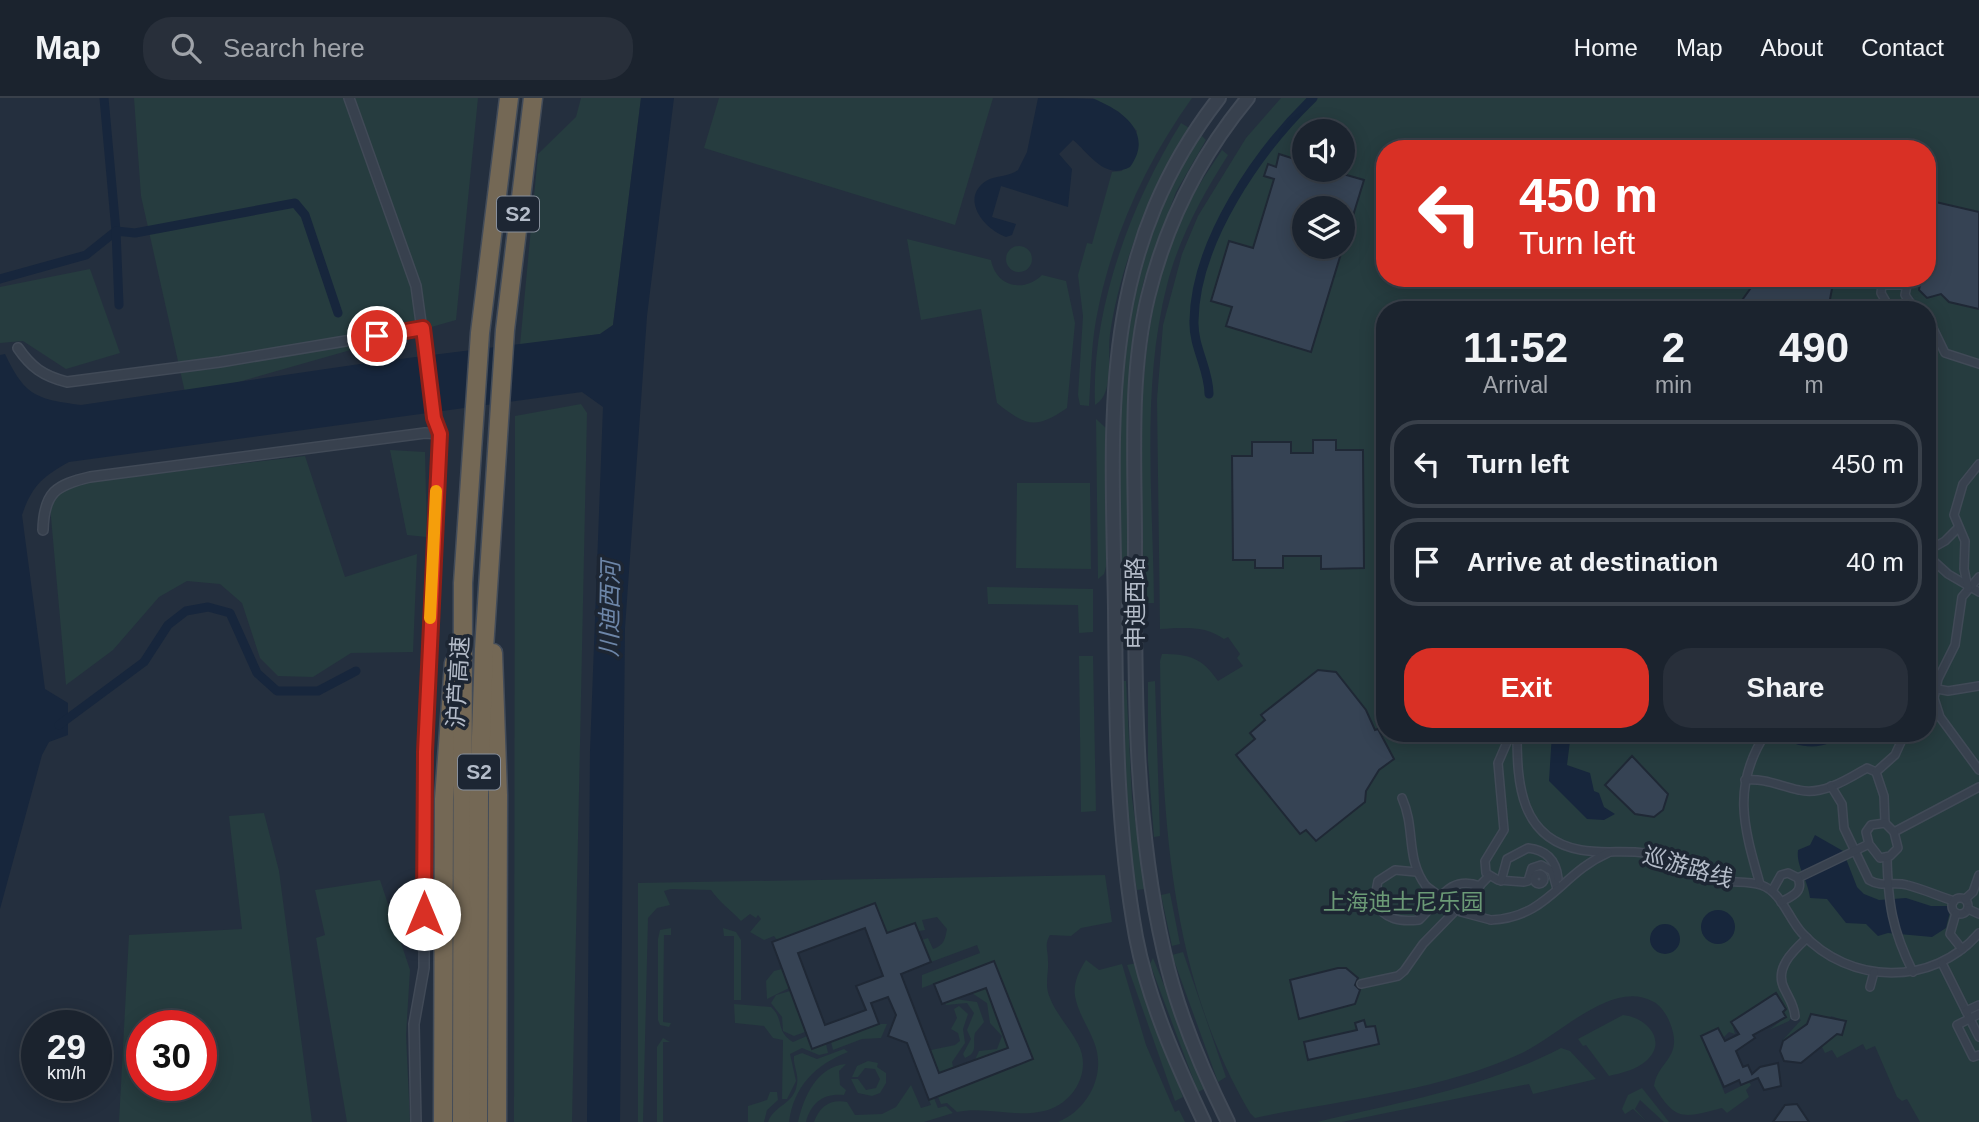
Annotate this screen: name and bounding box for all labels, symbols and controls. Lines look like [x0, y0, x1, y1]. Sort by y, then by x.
search box [143, 17, 633, 80]
text: Map [35, 29, 101, 66]
icon: search [167, 29, 205, 67]
text: Search here [223, 33, 365, 63]
text: Home [1574, 34, 1638, 61]
text: Map [1676, 34, 1723, 61]
text: About [1761, 34, 1823, 61]
text: Contact [1861, 34, 1944, 61]
map controls [1292, 119, 1355, 259]
button: sound [1292, 119, 1355, 182]
icon: left [1404, 168, 1495, 259]
text: 450 m [1519, 168, 1658, 222]
button: layers [1292, 196, 1355, 259]
road number: S2 [497, 197, 539, 232]
text: Turn left [1519, 225, 1635, 261]
pin [347, 306, 407, 366]
icon: arrive [358, 317, 396, 355]
text: 11:52 [1463, 324, 1568, 371]
text: 2 [1662, 324, 1685, 371]
text: 490 [1779, 324, 1849, 371]
text: Arrival [1483, 372, 1548, 398]
text: min [1655, 372, 1692, 398]
text: m [1804, 372, 1824, 398]
icon: left [1408, 445, 1446, 483]
text: Turn left [1467, 449, 1569, 479]
text: 450 m [1832, 449, 1904, 479]
icon: arrive [1408, 543, 1446, 581]
text: Arrive at destination [1467, 547, 1718, 577]
text: 40 m [1846, 547, 1904, 577]
water label: 川迪西河 [595, 557, 624, 657]
street label: 申迪西路 [1122, 557, 1148, 649]
street label: 沪芦高速 [443, 635, 473, 729]
button: Exit [1404, 648, 1649, 728]
button: Share [1663, 648, 1908, 728]
road number: S2 [458, 754, 500, 790]
street label: 巡游路线 [1640, 842, 1736, 892]
position arrow [387, 877, 461, 951]
park label: 上海迪士尼乐园 [1323, 889, 1484, 915]
speed limit sign: 30 [126, 1010, 217, 1101]
text: 29 [47, 1027, 86, 1066]
text: km/h [47, 1063, 86, 1083]

